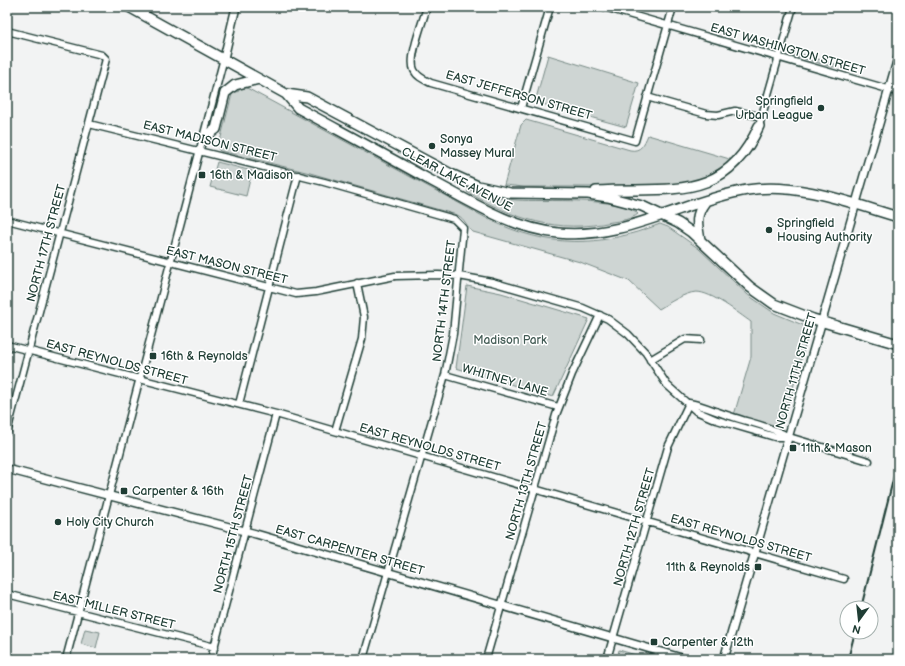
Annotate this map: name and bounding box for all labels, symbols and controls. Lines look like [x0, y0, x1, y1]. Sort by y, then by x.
street label: EAST WASHINGTON STREET [709, 20, 868, 79]
street label: EAST JEFFERSON STREET [444, 67, 594, 124]
place label: Springfield Urban League [735, 94, 813, 123]
marker: Springfield Urban League [816, 103, 826, 113]
street label: EAST MADISON STREET [142, 118, 279, 166]
place label: Sonya Massey Mural [440, 132, 515, 161]
marker: Sonya Massey Mural [427, 141, 437, 151]
street label: CLEAR LAKE AVENUE [399, 144, 515, 215]
place label: 16th & Madison [210, 168, 293, 183]
marker: 16th & Madison [197, 170, 207, 180]
street label: NORTH 17TH STREET [24, 182, 70, 304]
place label: Springfield Housing Authority [777, 216, 873, 245]
marker: Springfield Housing Authority [764, 225, 774, 235]
street label: NORTH 14TH STREET [430, 238, 460, 363]
street label: EAST MASON STREET [165, 243, 290, 288]
street label: NORTH 11TH STREET [773, 311, 820, 431]
park label: Madison Park [473, 333, 547, 348]
street label: EAST REYNOLDS STREET [44, 336, 190, 389]
place label: 16th & Reynolds [161, 349, 248, 364]
marker: 16th & Reynolds [148, 351, 158, 361]
street label: WHITNEY LANE [460, 361, 550, 400]
street label: NORTH 13TH STREET [502, 419, 551, 542]
street label: EAST REYNOLDS STREET [358, 420, 503, 475]
place label: 11th & Mason [801, 441, 872, 456]
marker: 11th & Mason [788, 443, 798, 453]
street label: NORTH 12TH STREET [610, 465, 659, 588]
street label: NORTH 15TH STREET [210, 472, 257, 595]
place label: Carpenter & 16th [132, 484, 224, 499]
marker: Carpenter & 16th [119, 486, 129, 496]
street label: EAST REYNOLDS STREET [669, 511, 814, 566]
place label: Holy City Church [66, 515, 154, 530]
marker: Holy City Church [53, 517, 63, 527]
street label: EAST CARPENTER STREET [274, 522, 427, 579]
place label: 11th & Reynolds [666, 560, 750, 575]
marker: 11th & Reynolds [753, 562, 763, 572]
street label: EAST MILLER STREET [51, 588, 178, 633]
north arrow [839, 600, 879, 640]
text: N [851, 622, 862, 637]
place label: Carpenter & 12th [662, 635, 754, 650]
marker: Carpenter & 12th [649, 637, 659, 647]

